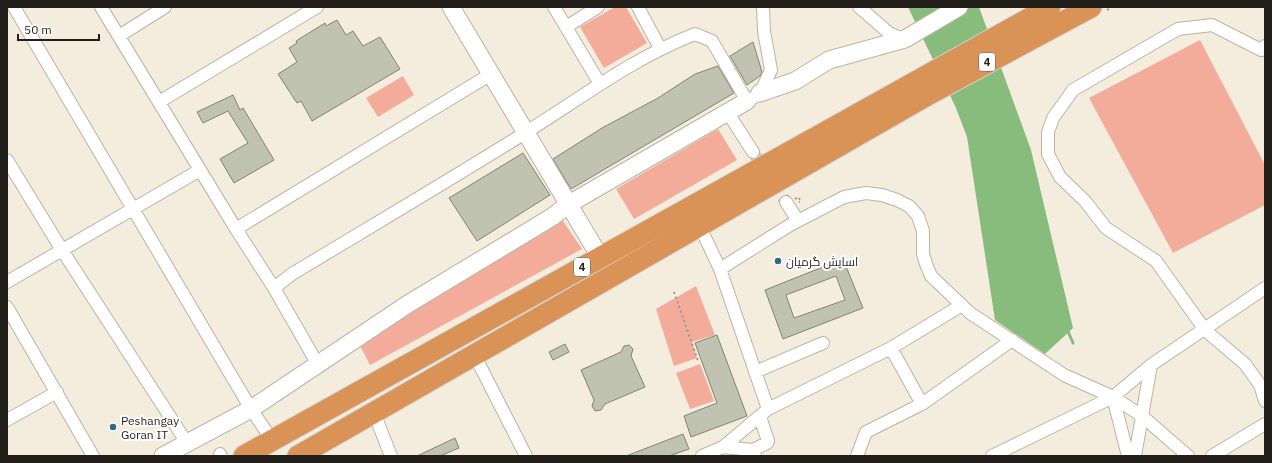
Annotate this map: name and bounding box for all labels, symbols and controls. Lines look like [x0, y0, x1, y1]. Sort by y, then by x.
scale bar [18, 16, 99, 42]
text: 50 m [24, 22, 52, 37]
road number: 4 [979, 53, 995, 71]
place label: اسايش گرميان [786, 254, 858, 269]
marker: اسايش گرميان [773, 256, 783, 266]
road number: 4 [574, 258, 590, 276]
place label: Peshangay Goran IT [121, 413, 179, 442]
marker: Peshangay Goran IT [108, 422, 118, 432]

